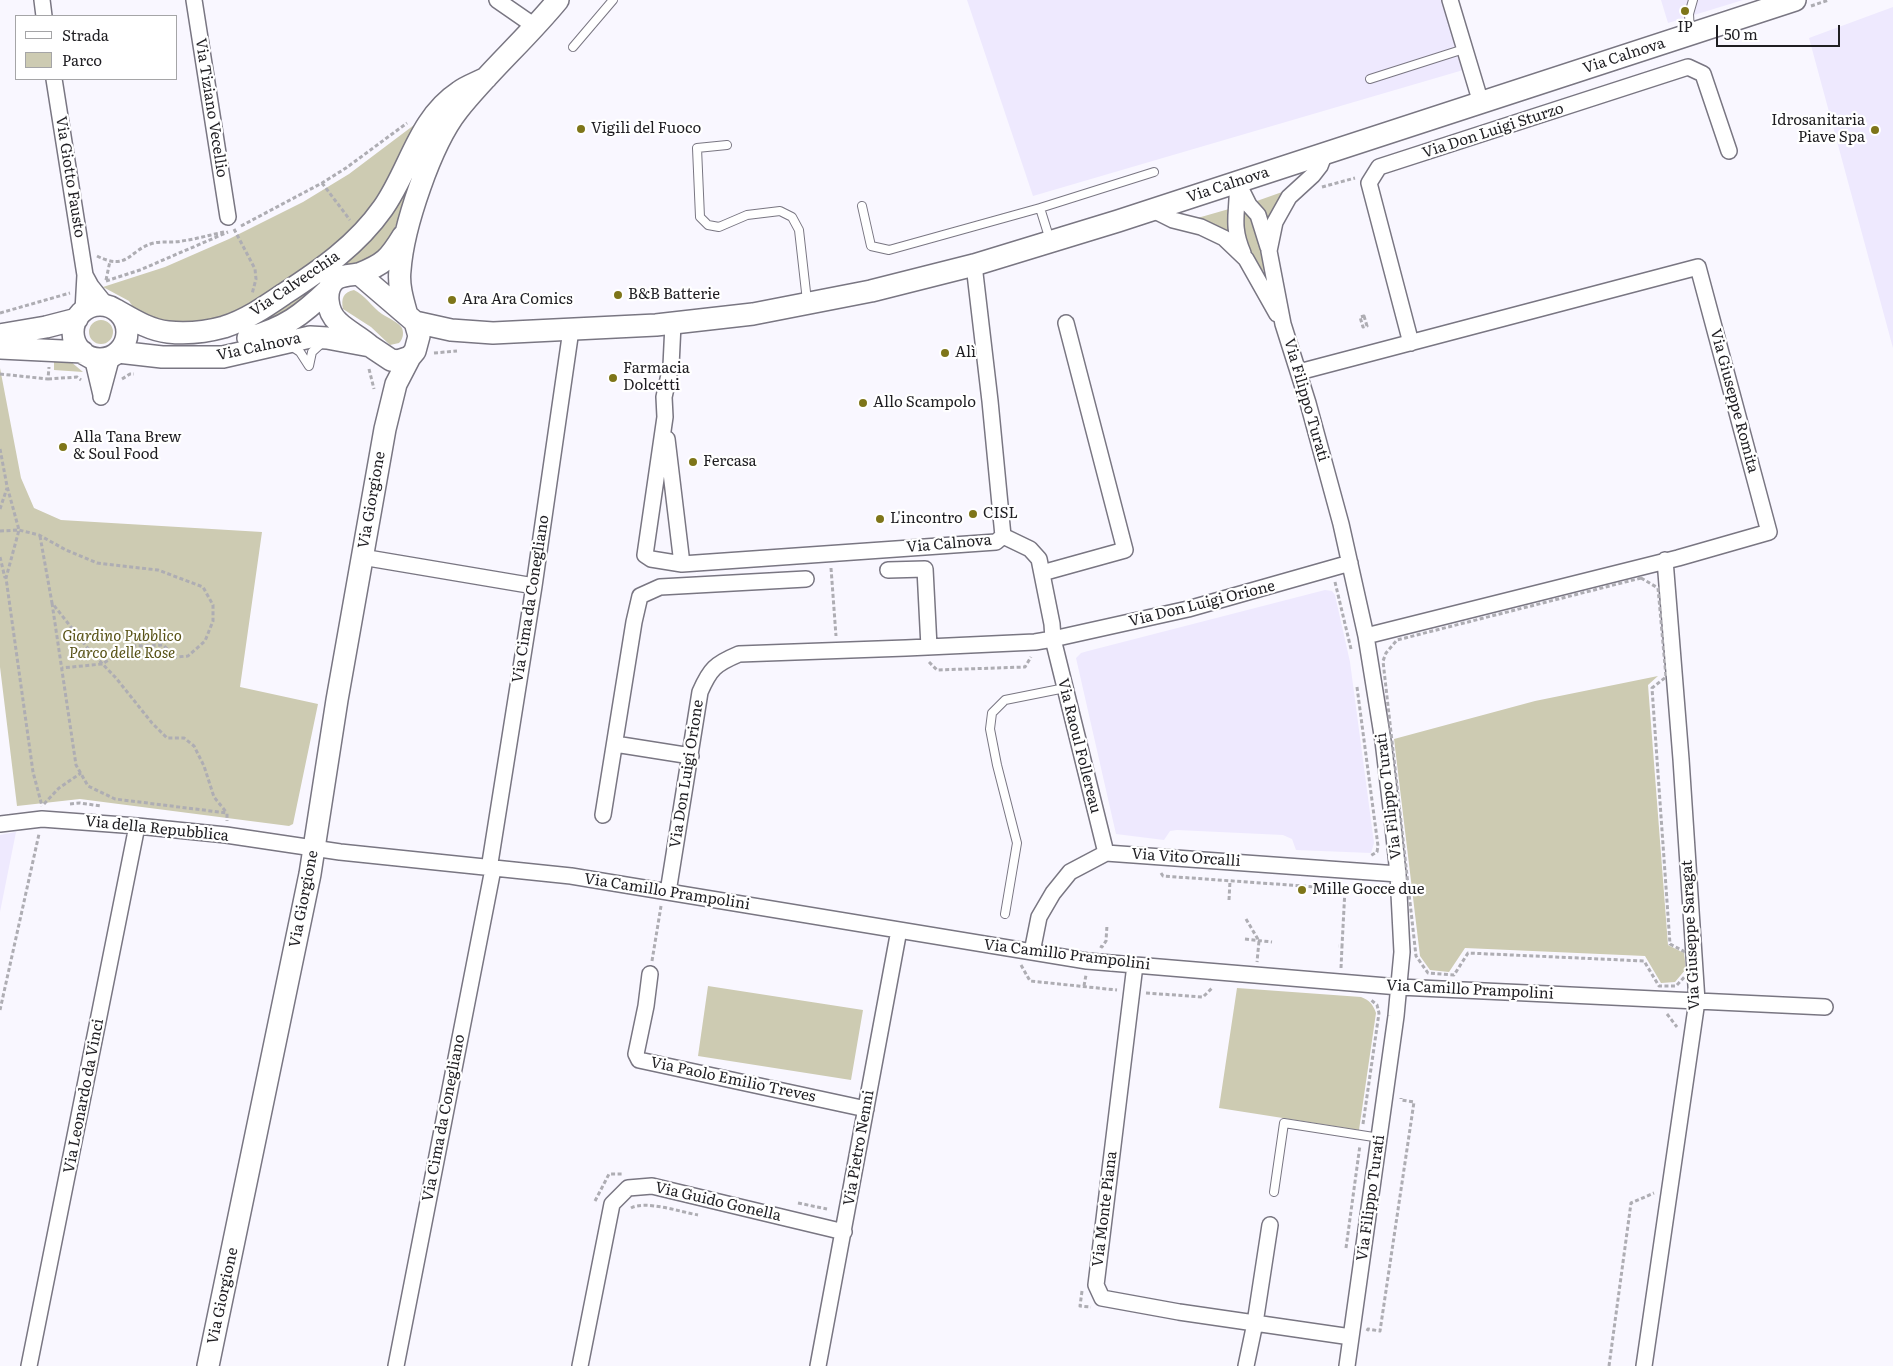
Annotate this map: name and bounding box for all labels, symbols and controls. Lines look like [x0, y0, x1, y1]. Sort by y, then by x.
marker: IP [1679, 5, 1691, 17]
legend [15, 15, 178, 80]
scale bar [1718, 15, 1842, 47]
place label: IP [1677, 19, 1693, 37]
text: 50 m [1724, 22, 1758, 45]
text: Strada [62, 23, 109, 46]
street label: Via Calnova [1581, 34, 1667, 78]
street label: Via Tiziano Vecellio [191, 37, 231, 179]
text: Parco [62, 48, 102, 71]
street label: Via Don Luigi Sturzo [1420, 100, 1566, 162]
place label: Idrosanitaria Piave Spa [1771, 112, 1865, 147]
street label: Via Giotto Fausto [52, 115, 88, 239]
place label: Vigili del Fuoco [591, 120, 701, 138]
marker: Vigili del Fuoco [575, 123, 587, 135]
marker: Idrosanitaria Piave Spa [1869, 124, 1881, 136]
street label: Via Calnova [1185, 163, 1271, 207]
street label: Via Calvecchia [247, 247, 343, 321]
place label: B&B Batterie [628, 286, 720, 304]
marker: B&B Batterie [612, 289, 624, 301]
place label: Ara Ara Comics [462, 291, 573, 309]
marker: Ara Ara Comics [446, 294, 458, 306]
street label: Via Giuseppe Romita [1706, 327, 1762, 475]
street label: Via Calnova [215, 329, 303, 365]
street label: Via Filippo Turati [1280, 336, 1332, 464]
place label: Alì [955, 344, 976, 362]
marker: Alì [939, 347, 951, 359]
place label: Farmacia Dolcetti [623, 360, 690, 395]
marker: Farmacia Dolcetti [607, 372, 619, 384]
place label: Allo Scampolo [873, 394, 976, 412]
marker: Allo Scampolo [857, 397, 869, 409]
place label: Alla Tana Brew & Soul Food [73, 429, 182, 464]
marker: Alla Tana Brew & Soul Food [57, 441, 69, 453]
street label: Via Giorgione [355, 450, 389, 550]
place label: Fercasa [703, 453, 756, 471]
marker: Fercasa [687, 456, 699, 468]
place label: CISL [983, 505, 1018, 523]
marker: CISL [967, 508, 979, 520]
place label: L'incontro [890, 510, 963, 528]
marker: L'incontro [874, 513, 886, 525]
street label: Via Cima da Conegliano [509, 514, 553, 684]
street label: Via Calnova [906, 531, 992, 557]
street label: Via Don Luigi Orione [1127, 577, 1277, 631]
park label: Giardino Pubblico Parco delle Rose [62, 628, 182, 663]
street label: Via Raoul Follereau [1054, 677, 1104, 815]
street label: Via Don Luigi Orione [666, 699, 708, 849]
street label: Via Filippo Turati [1372, 732, 1406, 860]
street label: Via della Repubblica [84, 813, 230, 845]
street label: Via Vito Orcalli [1131, 845, 1241, 871]
street label: Via Giorgione [286, 849, 322, 949]
street label: Via Giuseppe Saragat [1678, 860, 1704, 1010]
street label: Via Camillo Prampolini [583, 870, 751, 914]
place label: Mille Gocce due [1312, 881, 1424, 899]
marker: Mille Gocce due [1296, 884, 1308, 896]
street label: Via Camillo Prampolini [983, 936, 1151, 974]
street label: Via Camillo Prampolini [1386, 977, 1554, 1003]
street label: Via Leonardo da Vinci [60, 1017, 108, 1175]
street label: Via Cima da Conegliano [419, 1033, 469, 1203]
street label: Via Paolo Emilio Treves [649, 1054, 817, 1106]
street label: Via Pietro Nenni [840, 1089, 878, 1207]
street label: Via Filippo Turati [1353, 1134, 1389, 1262]
street label: Via Monte Piana [1089, 1150, 1121, 1268]
street label: Via Guido Gonella [653, 1179, 783, 1225]
street label: Via Giorgione [204, 1246, 242, 1346]

